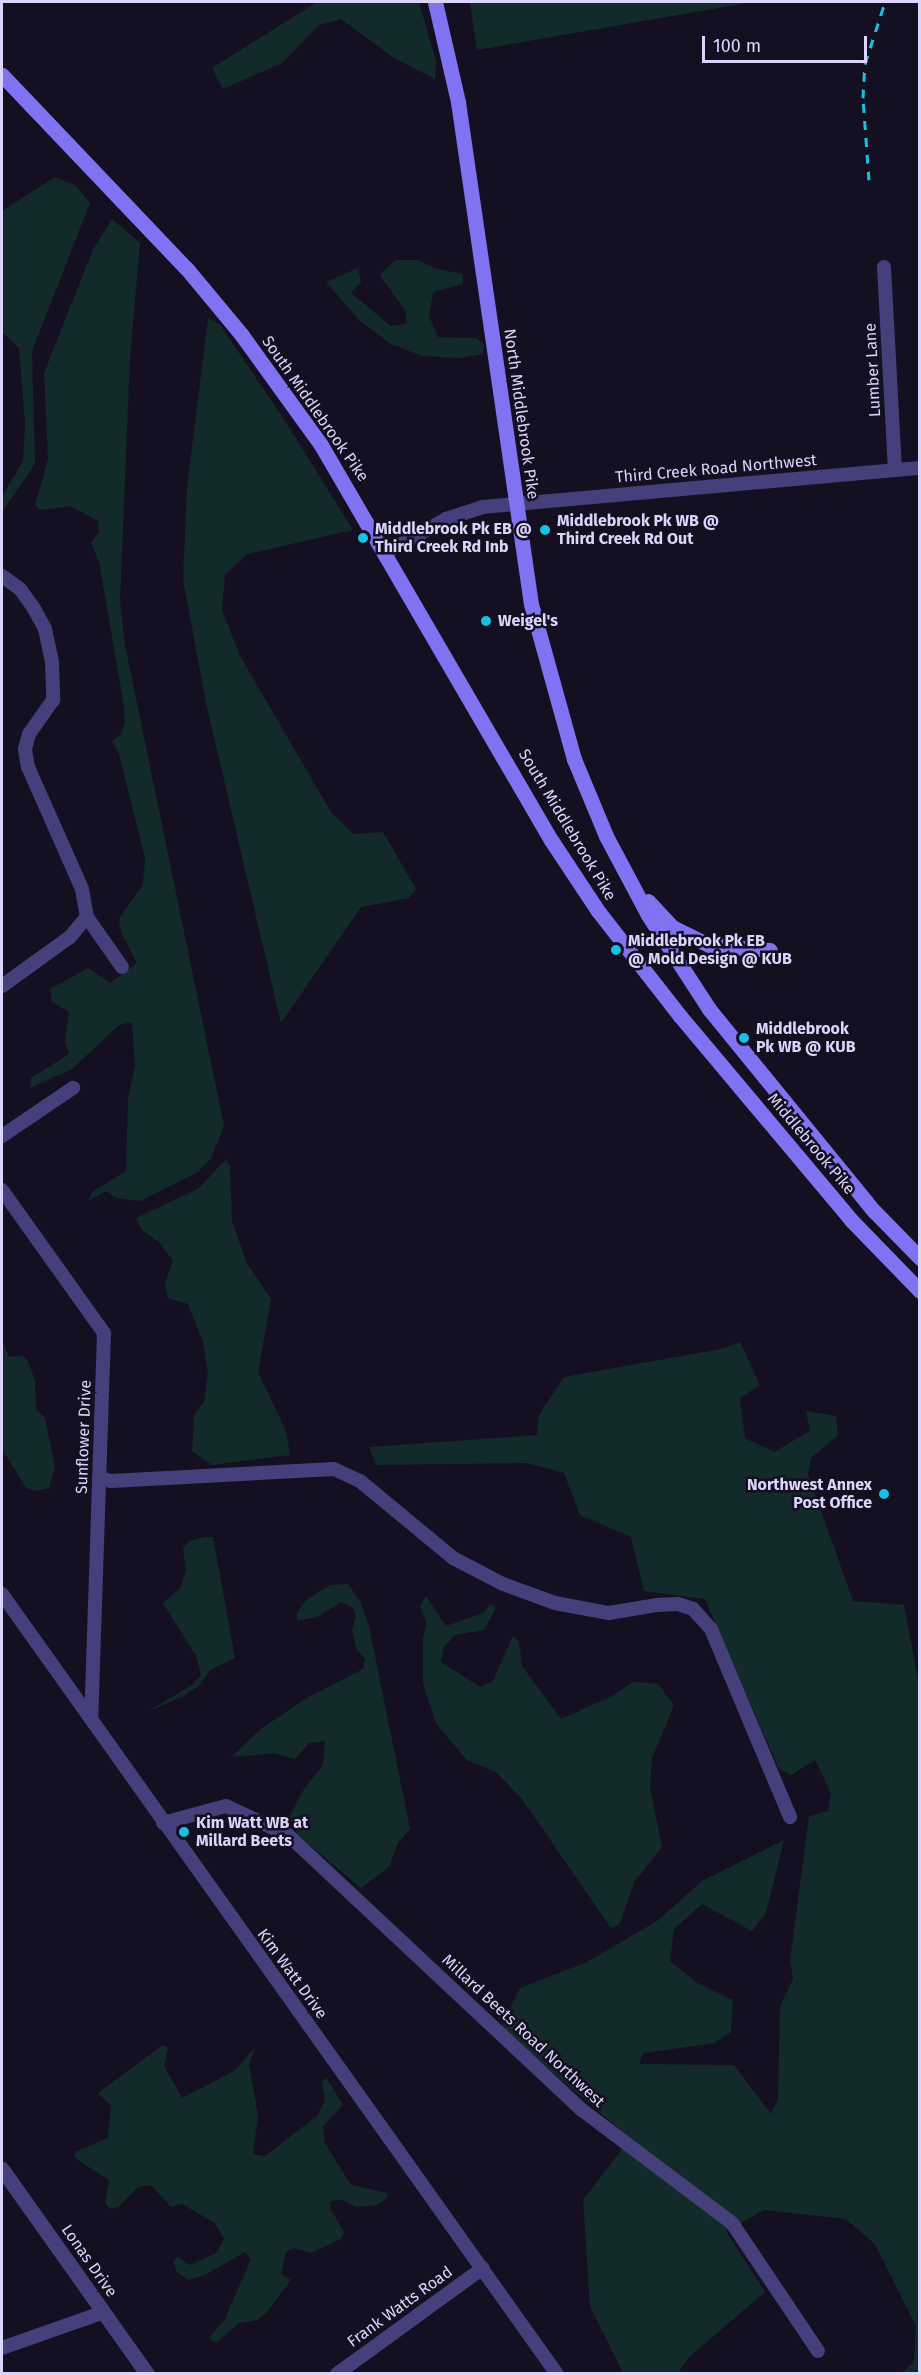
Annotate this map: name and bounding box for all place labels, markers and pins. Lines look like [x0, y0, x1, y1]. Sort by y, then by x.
place label: Middlebrook Pk WB @ Third Creek Rd Out [557, 511, 719, 549]
place label: Middlebrook Pk EB @ Third Creek Rd Inb [375, 519, 532, 557]
marker: Middlebrook Pk WB @ Third Creek Rd Out [538, 523, 552, 537]
marker: Middlebrook Pk EB @ Third Creek Rd Inb [356, 531, 370, 545]
place label: Weigel's [498, 611, 558, 631]
marker: Weigel's [479, 614, 493, 628]
place label: Middlebrook Pk EB @ Mold Design @ KUB [628, 931, 792, 969]
marker: Middlebrook Pk EB @ Mold Design @ KUB [609, 943, 623, 957]
place label: Middlebrook Pk WB @ KUB [756, 1019, 856, 1057]
marker: Middlebrook Pk WB @ KUB [737, 1031, 751, 1045]
place label: Northwest Annex Post Office [747, 1475, 872, 1513]
marker: Northwest Annex Post Office [877, 1487, 891, 1501]
place label: Kim Watt WB at Millard Beets [196, 1813, 308, 1851]
marker: Kim Watt WB at Millard Beets [177, 1825, 191, 1839]

